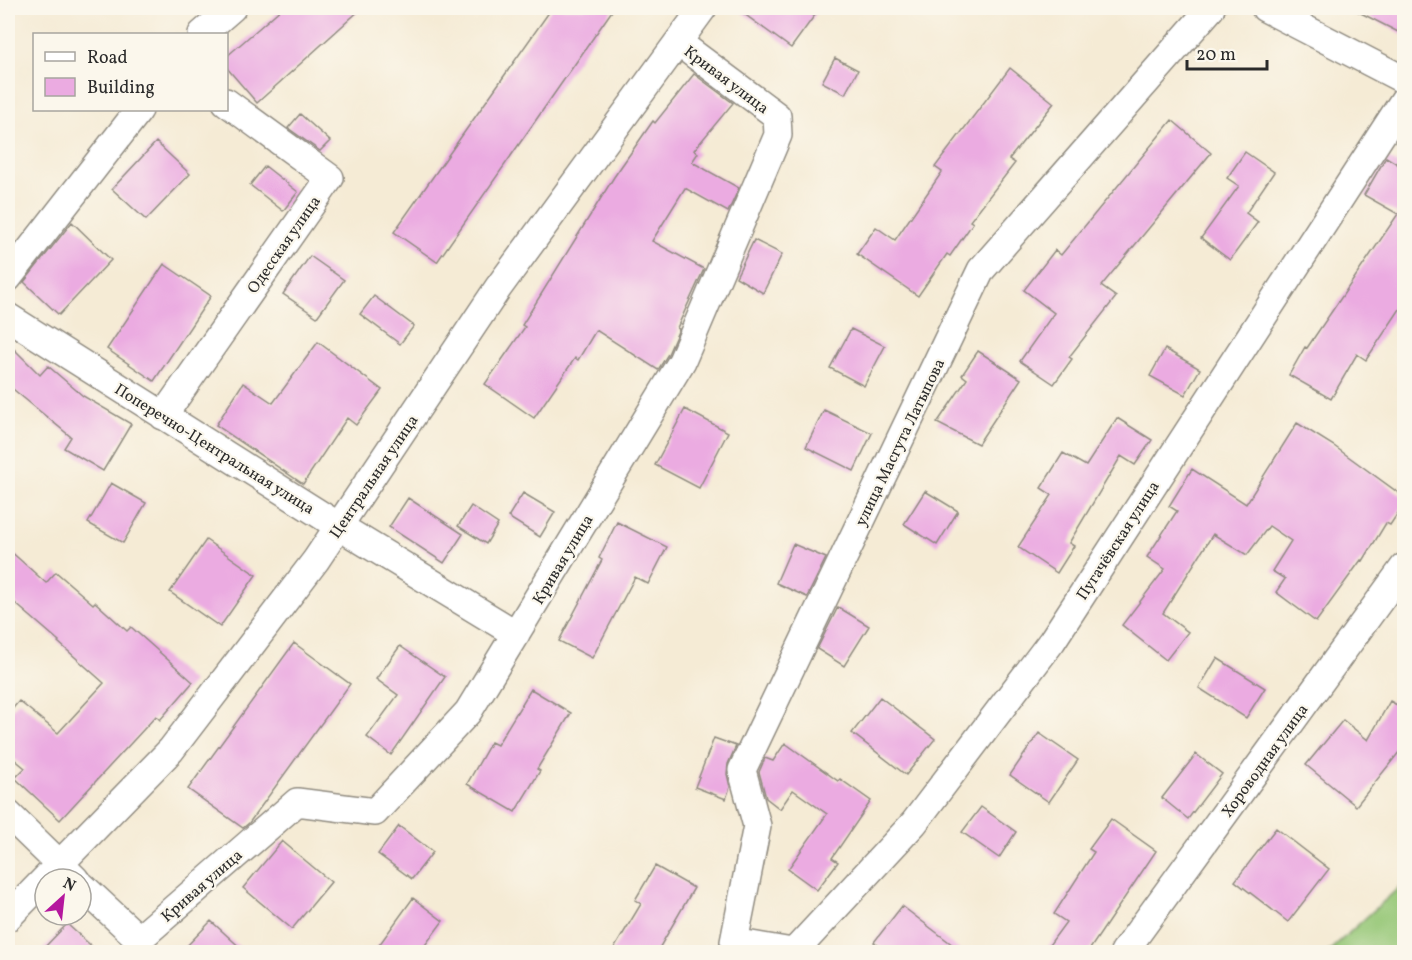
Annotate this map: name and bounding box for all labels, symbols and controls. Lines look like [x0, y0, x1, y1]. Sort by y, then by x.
legend [33, 33, 228, 111]
scale bar [1187, 33, 1266, 71]
street label: Кривая улица [679, 41, 773, 120]
text: 20 m [1196, 43, 1236, 68]
text: Road [87, 46, 128, 71]
text: Building [87, 76, 155, 101]
street label: Одесская улица [243, 192, 327, 298]
street label: улица Масгута Латыпова [851, 355, 951, 530]
street label: Поперечно-Центральная улица [110, 379, 318, 520]
street label: Центральная улица [325, 411, 424, 543]
street label: Пугачёвская улица [1072, 477, 1165, 605]
street label: Кривая улица [528, 511, 599, 609]
street label: Хороводная улица [1217, 700, 1314, 822]
street label: Кривая улица [157, 845, 248, 928]
north arrow [33, 867, 93, 927]
text: N [59, 873, 79, 898]

